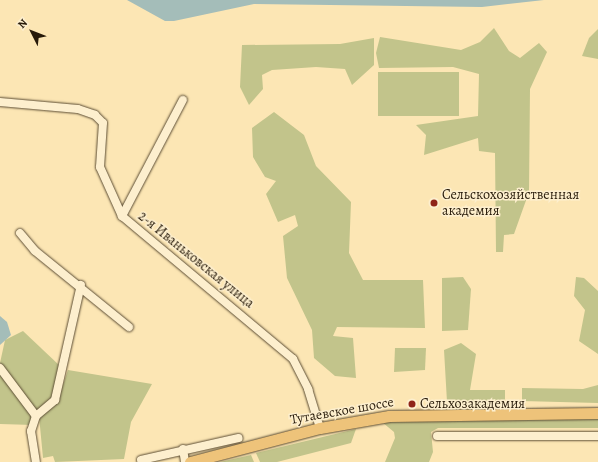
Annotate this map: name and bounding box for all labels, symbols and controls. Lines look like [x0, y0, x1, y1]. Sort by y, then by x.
north arrow [12, 12, 52, 52]
text: N [14, 16, 31, 32]
place label: Сельскохозяйственная академия [442, 187, 579, 220]
marker: Сельскохозяйственная академия [429, 198, 439, 208]
street label: 2-я Иваньковская улица [135, 208, 257, 312]
street label: Тутаевское шоссе [289, 394, 395, 428]
place label: Сельхозакадемия [420, 396, 525, 412]
marker: Сельхозакадемия [407, 399, 417, 409]

